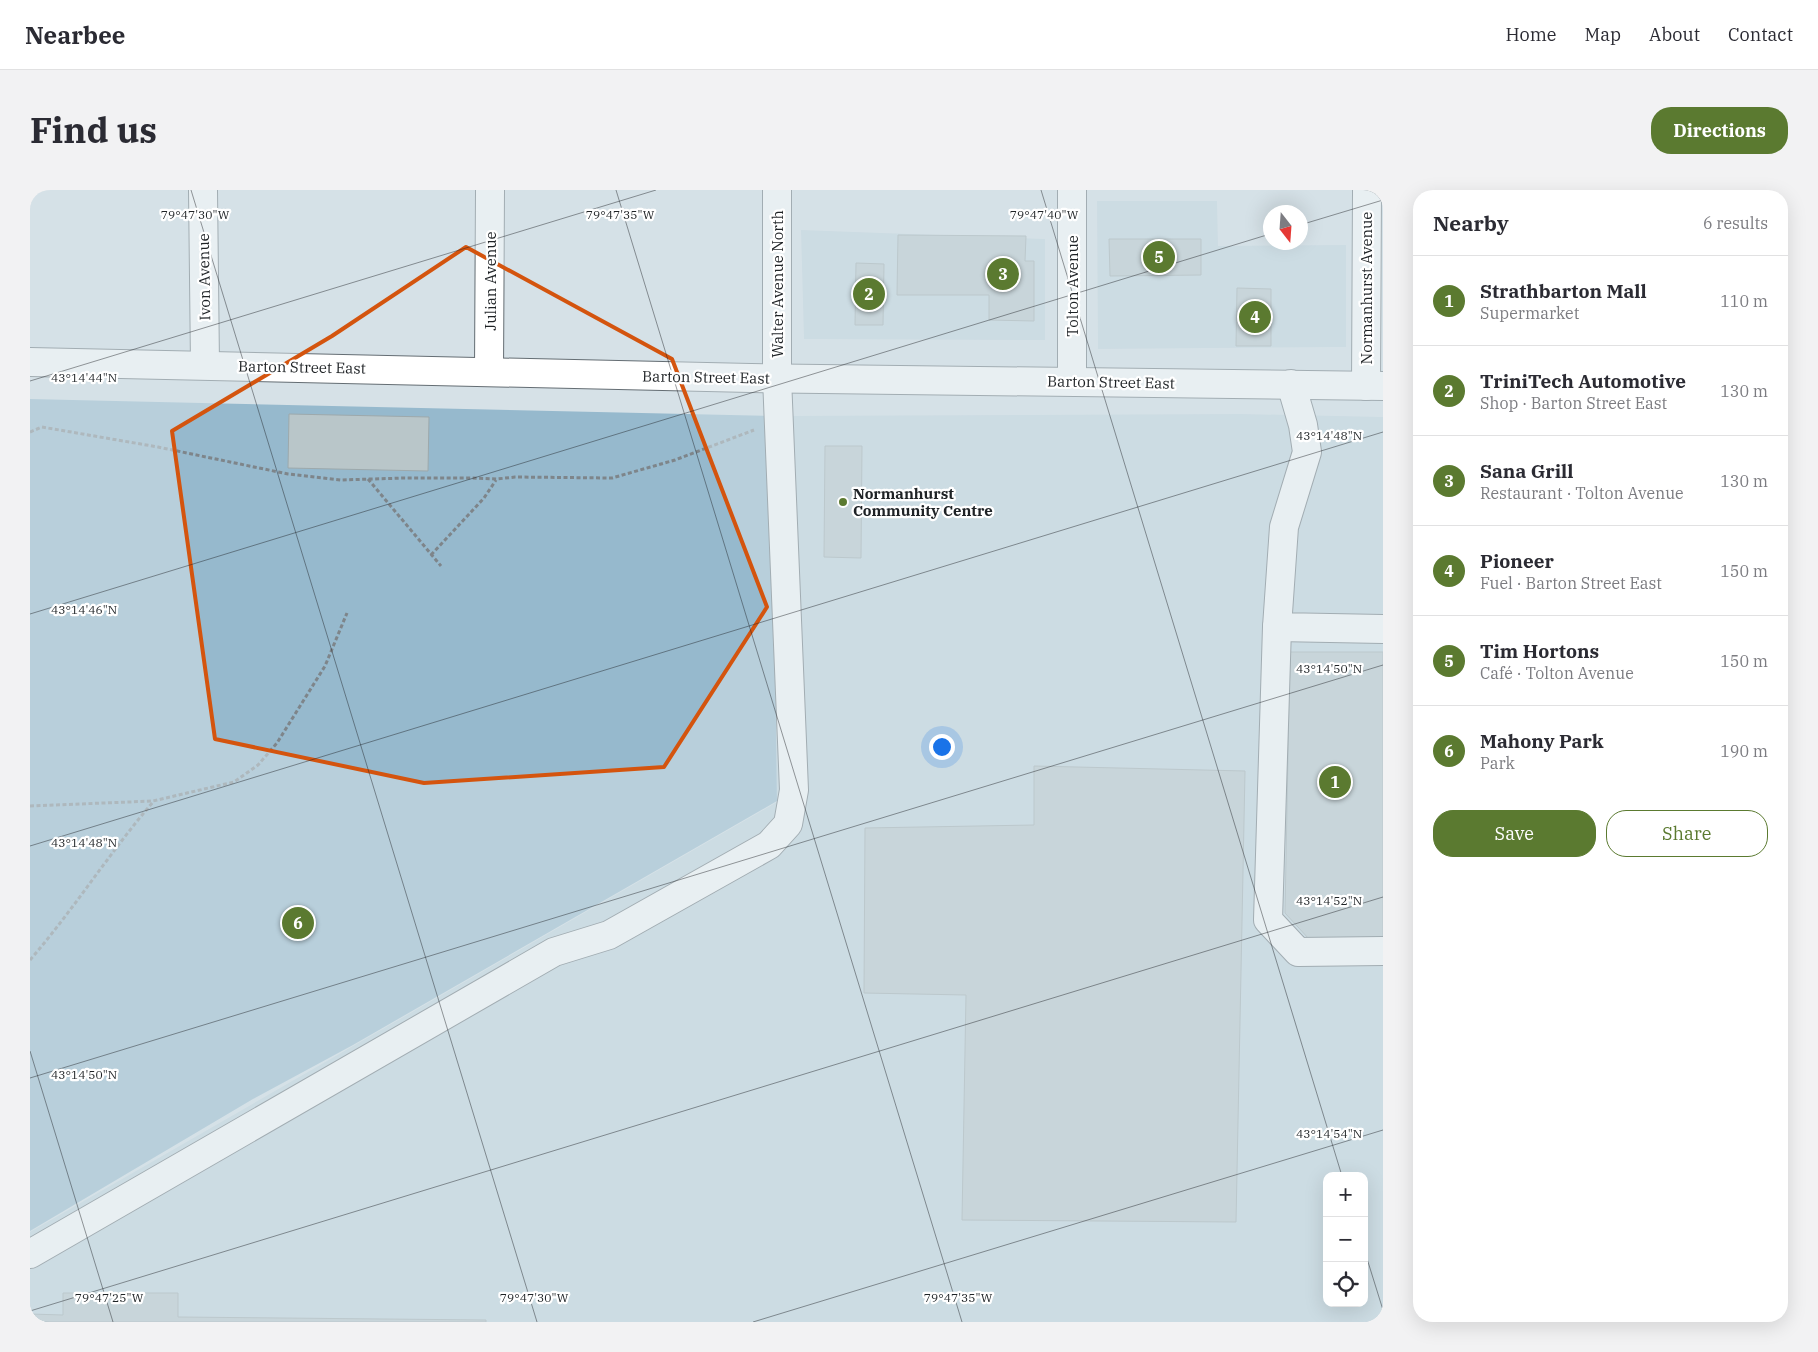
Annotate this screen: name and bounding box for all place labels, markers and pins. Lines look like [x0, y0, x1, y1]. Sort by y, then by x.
pin: 5 [1143, 238, 1175, 276]
pin: 3 [987, 255, 1019, 293]
pin: 2 [853, 275, 885, 313]
pin: 4 [1239, 298, 1271, 336]
place label: Normanhurst Community Centre [853, 484, 993, 520]
marker: Normanhurst Community Centre [837, 496, 849, 508]
pin: 1 [1319, 763, 1351, 801]
pin: 6 [282, 904, 314, 942]

